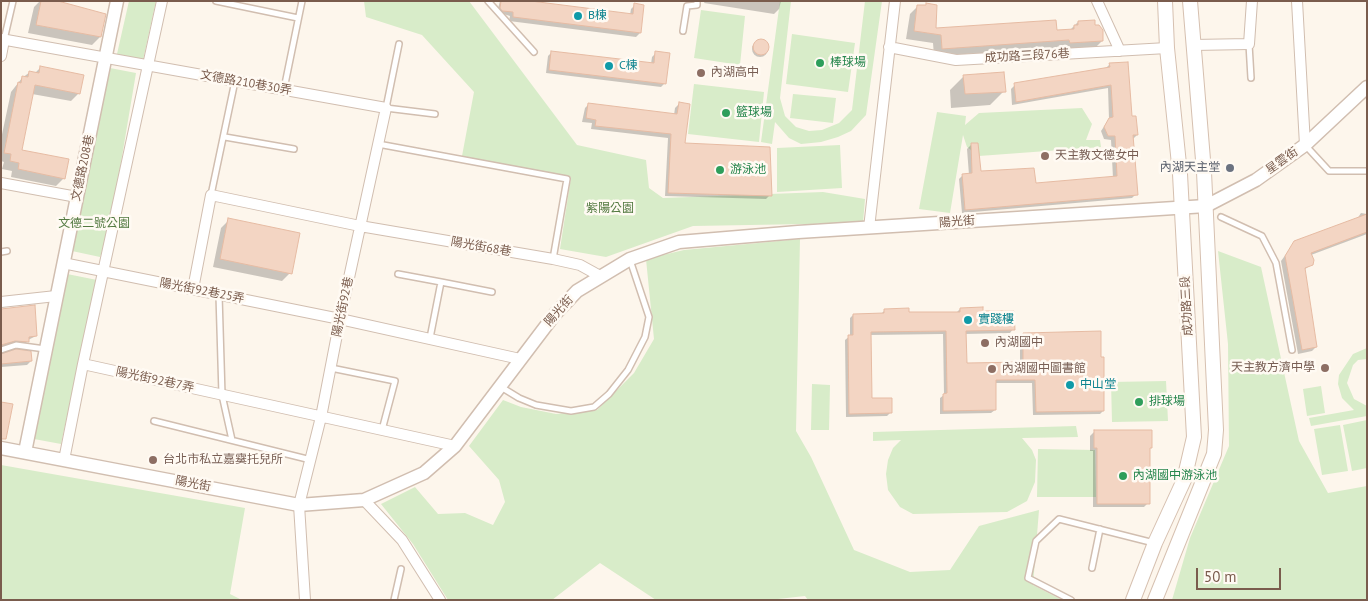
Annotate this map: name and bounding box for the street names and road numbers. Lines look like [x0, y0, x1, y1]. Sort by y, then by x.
street label: 成功路三段76巷 [984, 47, 1070, 65]
street label: 文德路210巷30弄 [199, 68, 293, 98]
street label: 文德路208巷 [69, 133, 97, 203]
street label: 星雲街 [1263, 145, 1301, 177]
street label: 陽光街 [939, 214, 975, 230]
street label: 陽光街68巷 [450, 235, 512, 259]
street label: 陽光街92巷25弄 [158, 276, 246, 306]
street label: 陽光街92巷 [330, 276, 356, 338]
street label: 成功路三段 [1178, 276, 1196, 336]
street label: 陽光街 [542, 293, 576, 329]
street label: 陽光街92巷7弄 [115, 365, 195, 395]
street label: 陽光街 [174, 473, 212, 495]

